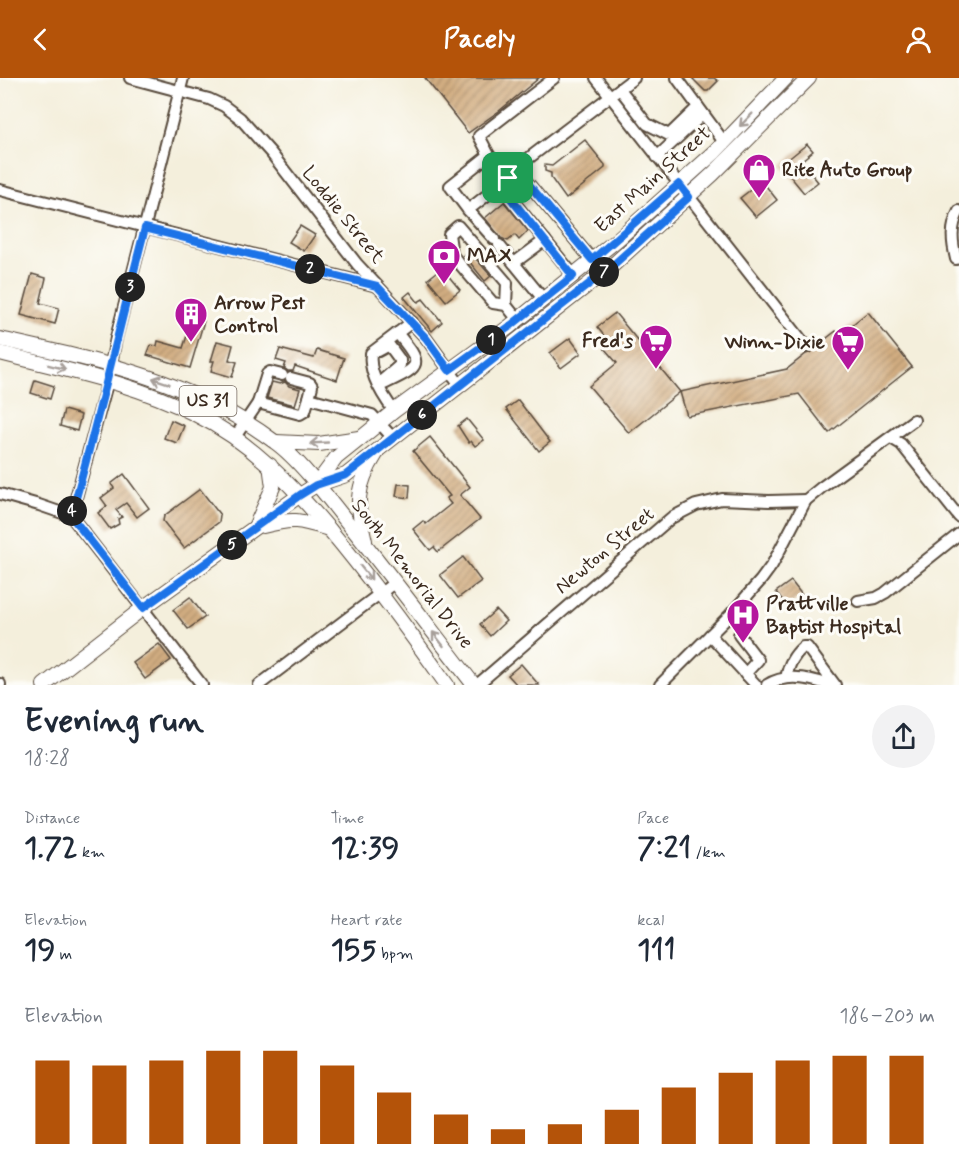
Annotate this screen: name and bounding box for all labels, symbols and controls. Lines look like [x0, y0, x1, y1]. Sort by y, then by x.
text: Pacely [444, 22, 515, 57]
icon: back [24, 23, 57, 56]
icon: person [902, 23, 935, 56]
one-way arrow [738, 113, 753, 128]
street label: East Main Street [589, 120, 717, 240]
pin [482, 152, 533, 203]
shop icon: Rite Auto Group [741, 152, 777, 199]
place label: Rite Auto Group [782, 157, 913, 184]
street label: Loddie Street [295, 161, 391, 270]
icon: arrive [491, 161, 524, 194]
bank icon: MAX [426, 238, 462, 285]
place label: MAX [467, 243, 512, 270]
pin: 2 [295, 254, 325, 284]
pin: 7 [589, 257, 619, 287]
text: 2 [306, 258, 314, 279]
text: 7 [599, 261, 609, 282]
pin: 3 [115, 272, 145, 302]
text: 3 [126, 276, 134, 297]
place label: Arrow Pest Control [214, 290, 305, 340]
building icon: Arrow Pest Control [173, 296, 209, 343]
supermarket icon: Fred's [638, 323, 674, 370]
supermarket icon: Winn-Dixie [830, 324, 866, 371]
pin: 1 [476, 325, 506, 355]
place label: Fred's [582, 328, 633, 355]
text: 1 [487, 329, 495, 350]
place label: Winn-Dixie [723, 329, 826, 356]
one-way arrow [47, 362, 66, 374]
one-way arrow [152, 374, 171, 385]
road number: US 31 [180, 386, 236, 416]
pin: 6 [407, 400, 437, 430]
text: 6 [418, 404, 426, 425]
one-way arrow [309, 437, 329, 448]
street label: South Memorial Drive [345, 493, 479, 655]
pin: 4 [57, 496, 87, 526]
text: 4 [67, 500, 77, 521]
street label: Newton Street [550, 501, 660, 601]
pin: 5 [217, 530, 247, 560]
text: 5 [227, 534, 237, 555]
one-way arrow [360, 565, 373, 581]
place label: Prattville Baptist Hospital [766, 591, 901, 641]
hospital icon: Prattville Baptist Hospital [725, 597, 761, 644]
one-way arrow [432, 631, 445, 647]
text: Evening run [24, 700, 204, 744]
button: share [872, 705, 935, 768]
text: 18:28 [24, 745, 70, 772]
text: Distance [24, 808, 80, 829]
text: Time [331, 808, 364, 829]
text: Pace [637, 808, 669, 829]
text: 1.72 [24, 829, 78, 868]
text: 12:39 [331, 829, 399, 868]
text: 7:21 [637, 829, 691, 868]
text: km [78, 842, 105, 863]
text: /km [691, 842, 726, 863]
text: Elevation [24, 910, 87, 931]
text: Heart rate [331, 910, 403, 931]
text: kcal [637, 910, 664, 931]
text: 19 [24, 931, 55, 970]
text: 155 [331, 931, 377, 970]
text: 111 [637, 931, 675, 970]
text: m [55, 944, 72, 965]
text: bpm [377, 944, 413, 965]
text: Elevation [24, 1003, 103, 1030]
text: 186–203 m [840, 1003, 935, 1030]

